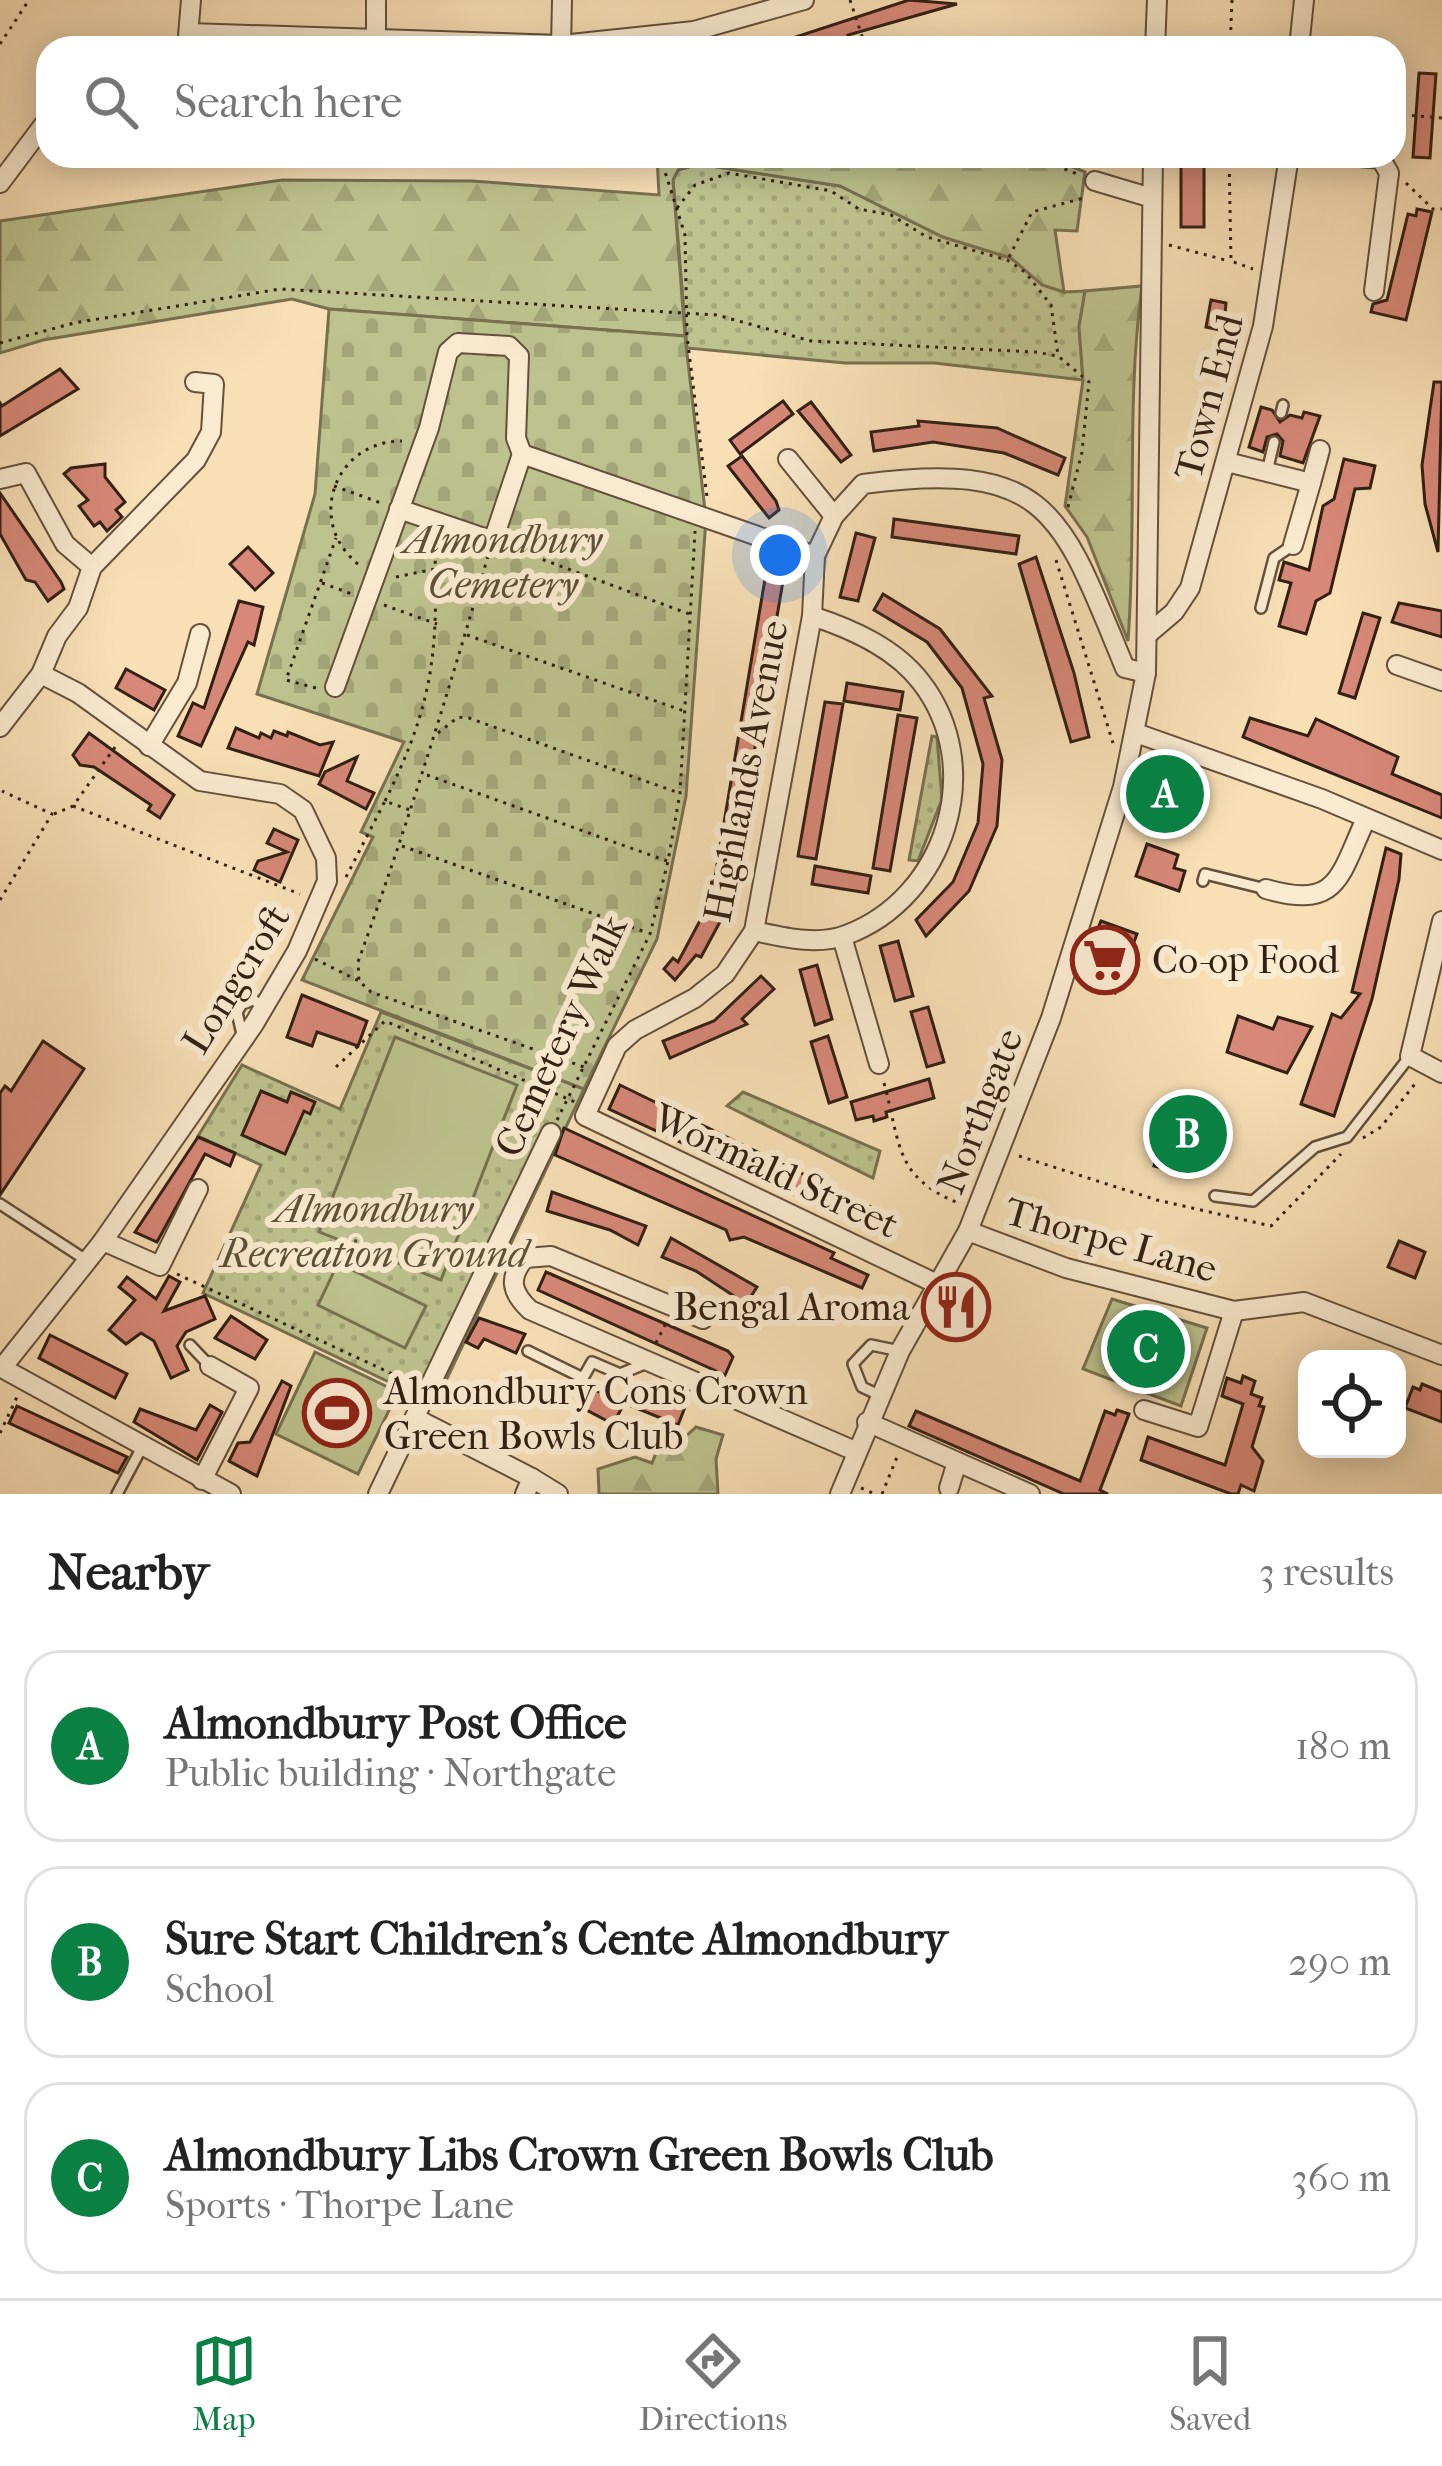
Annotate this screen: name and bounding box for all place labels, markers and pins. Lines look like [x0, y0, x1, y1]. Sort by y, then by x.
pin: A [1126, 749, 1204, 839]
supermarket icon: Co-op Food [1070, 925, 1140, 995]
place label: Co-op Food [1152, 937, 1340, 983]
pin: B [1149, 1089, 1227, 1179]
restaurant icon: Bengal Aroma [921, 1272, 991, 1342]
place label: Bengal Aroma [673, 1284, 911, 1330]
pin: C [1107, 1304, 1185, 1394]
place label: Almondbury Cons Crown Green Bowls Club [382, 1368, 808, 1459]
sports icon: Almondbury Cons Crown Green Bowls Club [302, 1378, 372, 1448]

